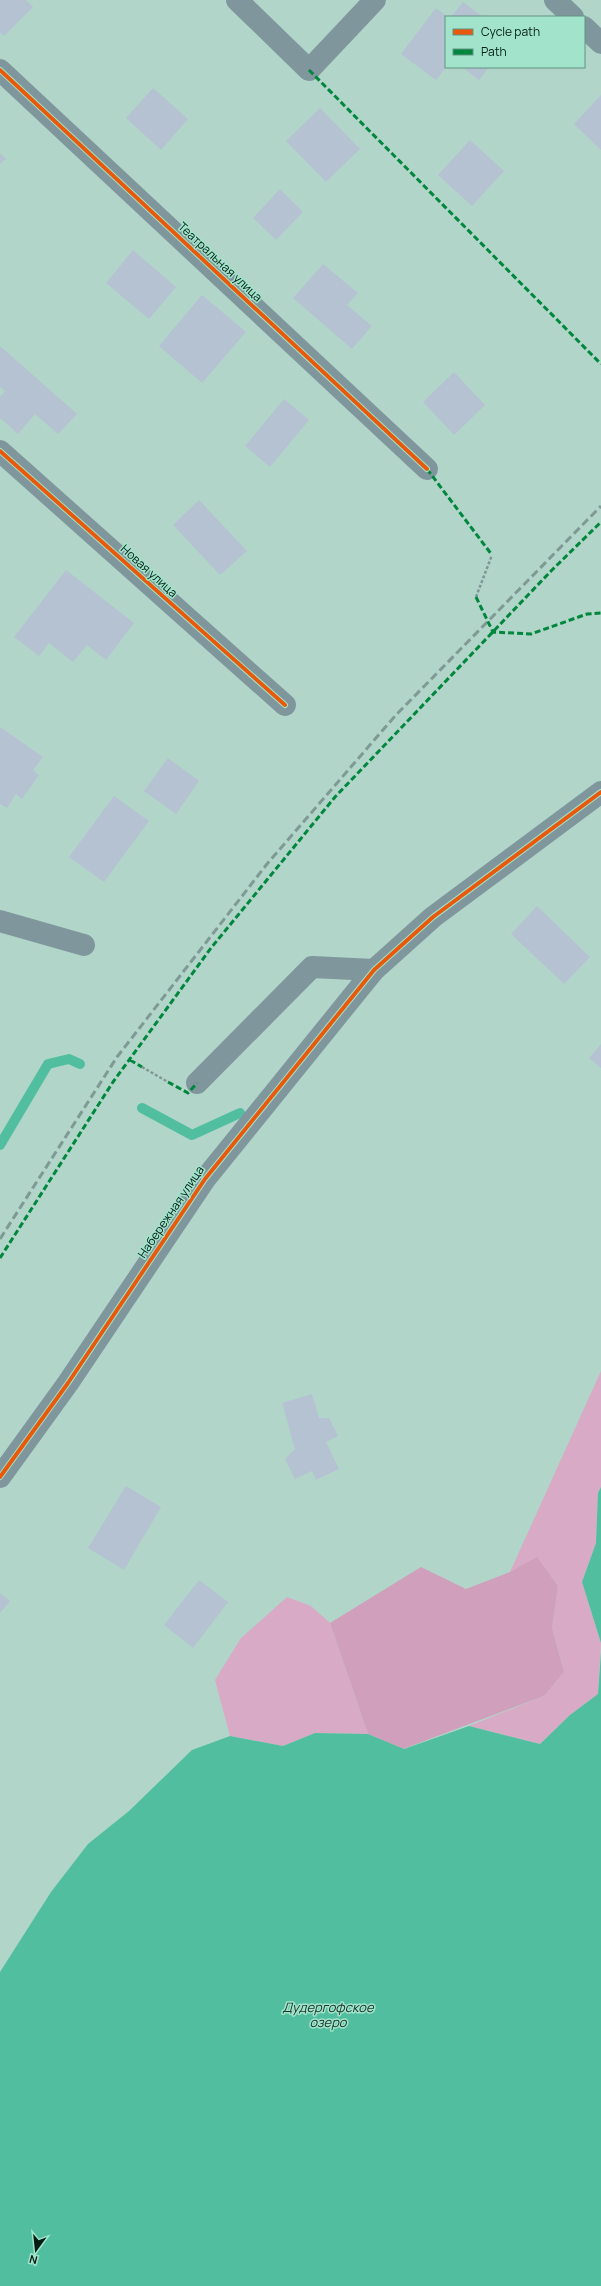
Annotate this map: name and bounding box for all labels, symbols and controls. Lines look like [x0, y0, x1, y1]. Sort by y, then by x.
legend [445, 16, 585, 68]
text: Cycle path [481, 23, 540, 40]
text: Path [481, 43, 507, 60]
street label: Театральная улица [174, 218, 266, 305]
street label: Новая улица [117, 540, 182, 601]
street label: Набережная улица [133, 1162, 208, 1261]
water label: Дудергофское озеро [282, 1998, 375, 2031]
north arrow [16, 2230, 56, 2270]
text: N [27, 2252, 39, 2268]

